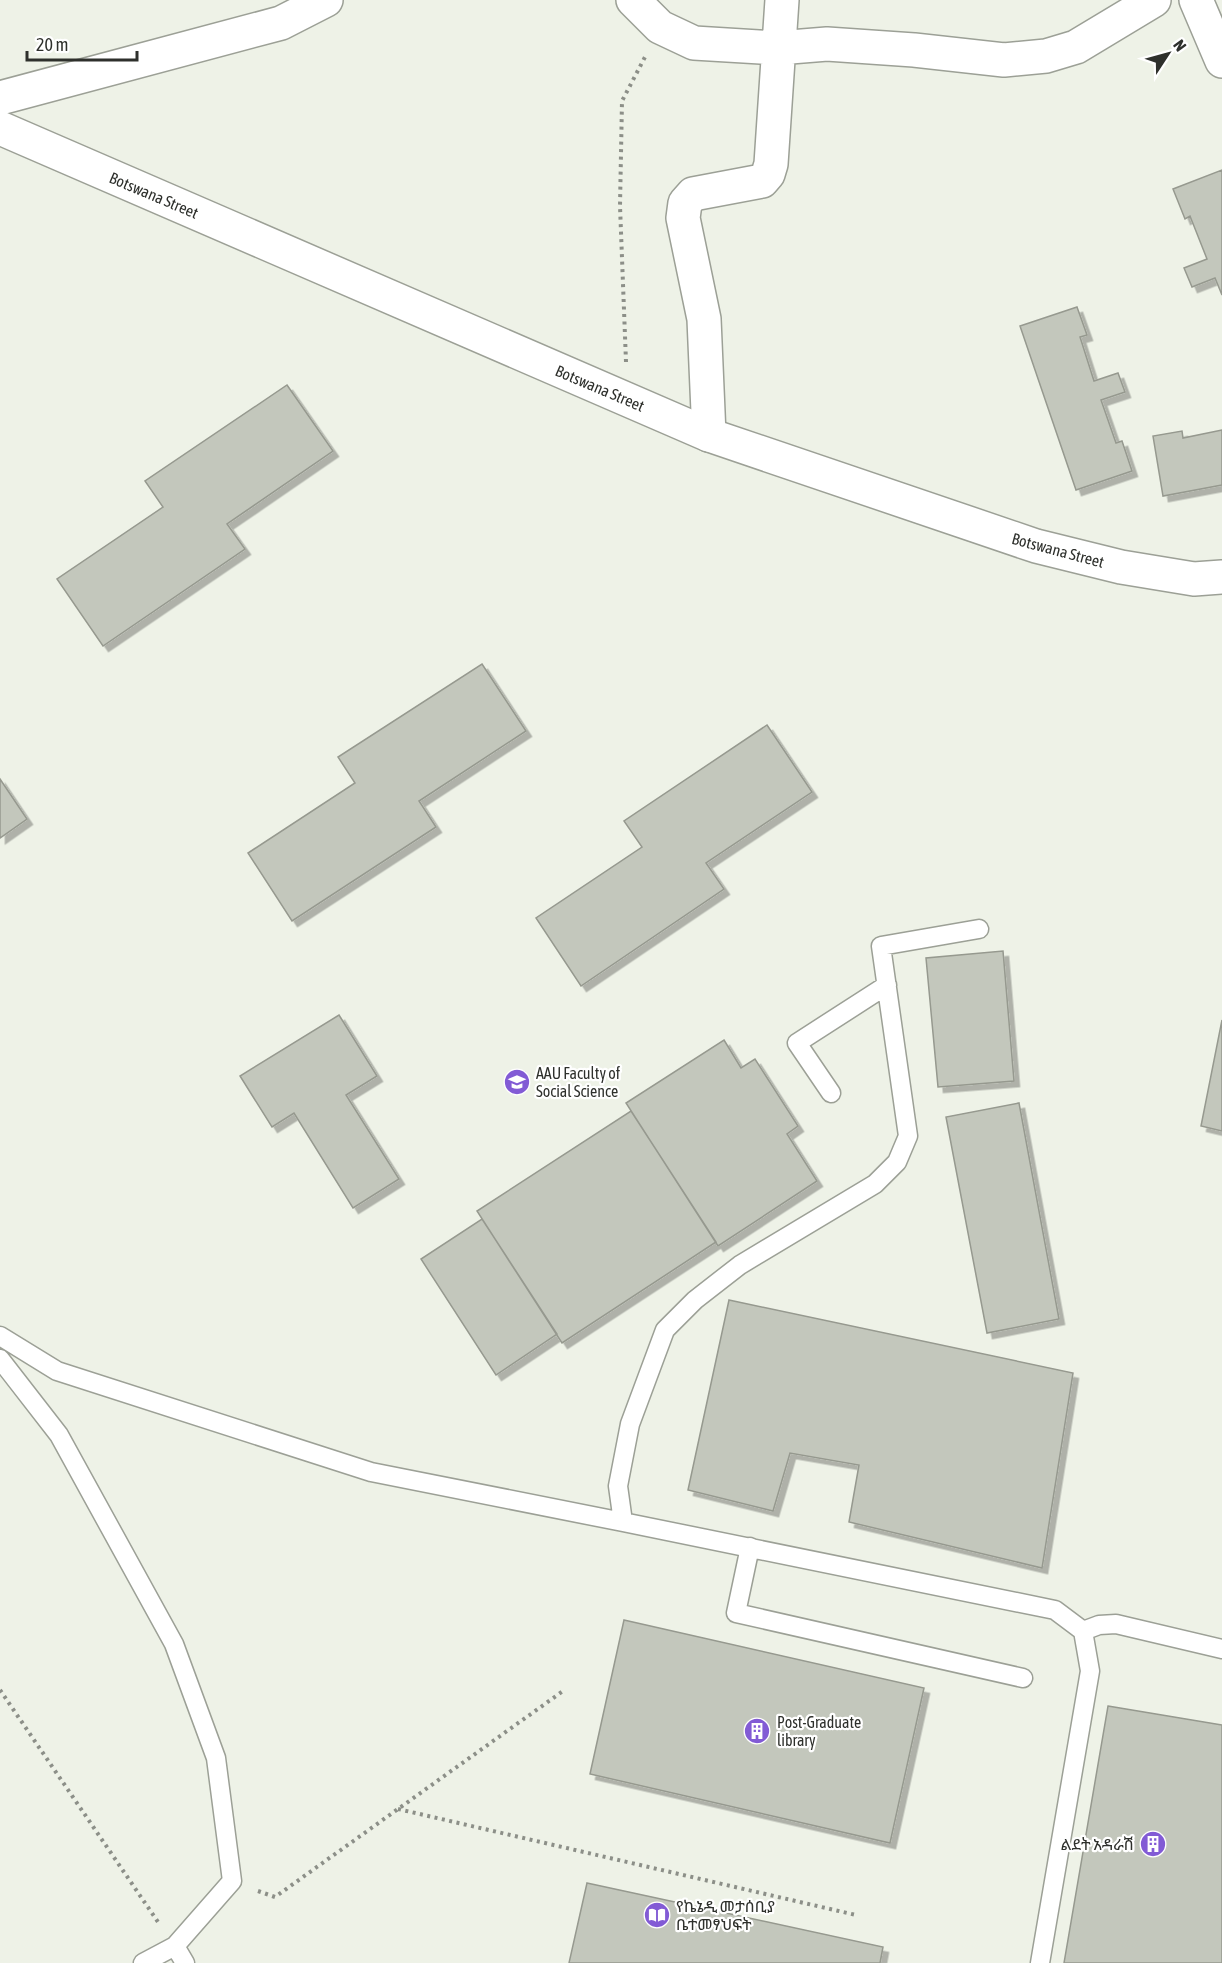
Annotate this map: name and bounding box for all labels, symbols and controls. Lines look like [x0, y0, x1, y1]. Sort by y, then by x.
scale bar [27, 24, 136, 62]
north arrow [1138, 24, 1198, 84]
text: 20 m [36, 34, 68, 55]
text: N [1170, 36, 1190, 54]
street label: Botswana Street [107, 168, 201, 222]
street label: Botswana Street [553, 361, 647, 415]
street label: Botswana Street [1010, 529, 1106, 571]
place label: AAU Faculty of Social Science [536, 1064, 621, 1100]
school or university icon: AAU Faculty of Social Science [502, 1067, 532, 1097]
place label: Post-Graduate library [777, 1713, 861, 1750]
building icon: Post-Graduate library [742, 1716, 772, 1746]
building icon: ልደት አዳራሽ [1138, 1829, 1168, 1859]
place label: ልደት አዳራሽ [1061, 1835, 1134, 1853]
place label: የኬኔዲ መታሰቢያ ቤተመፃህፍት [676, 1897, 775, 1933]
library icon: የኬኔዲ መታሰቢያ ቤተመፃህፍት [642, 1900, 672, 1930]

